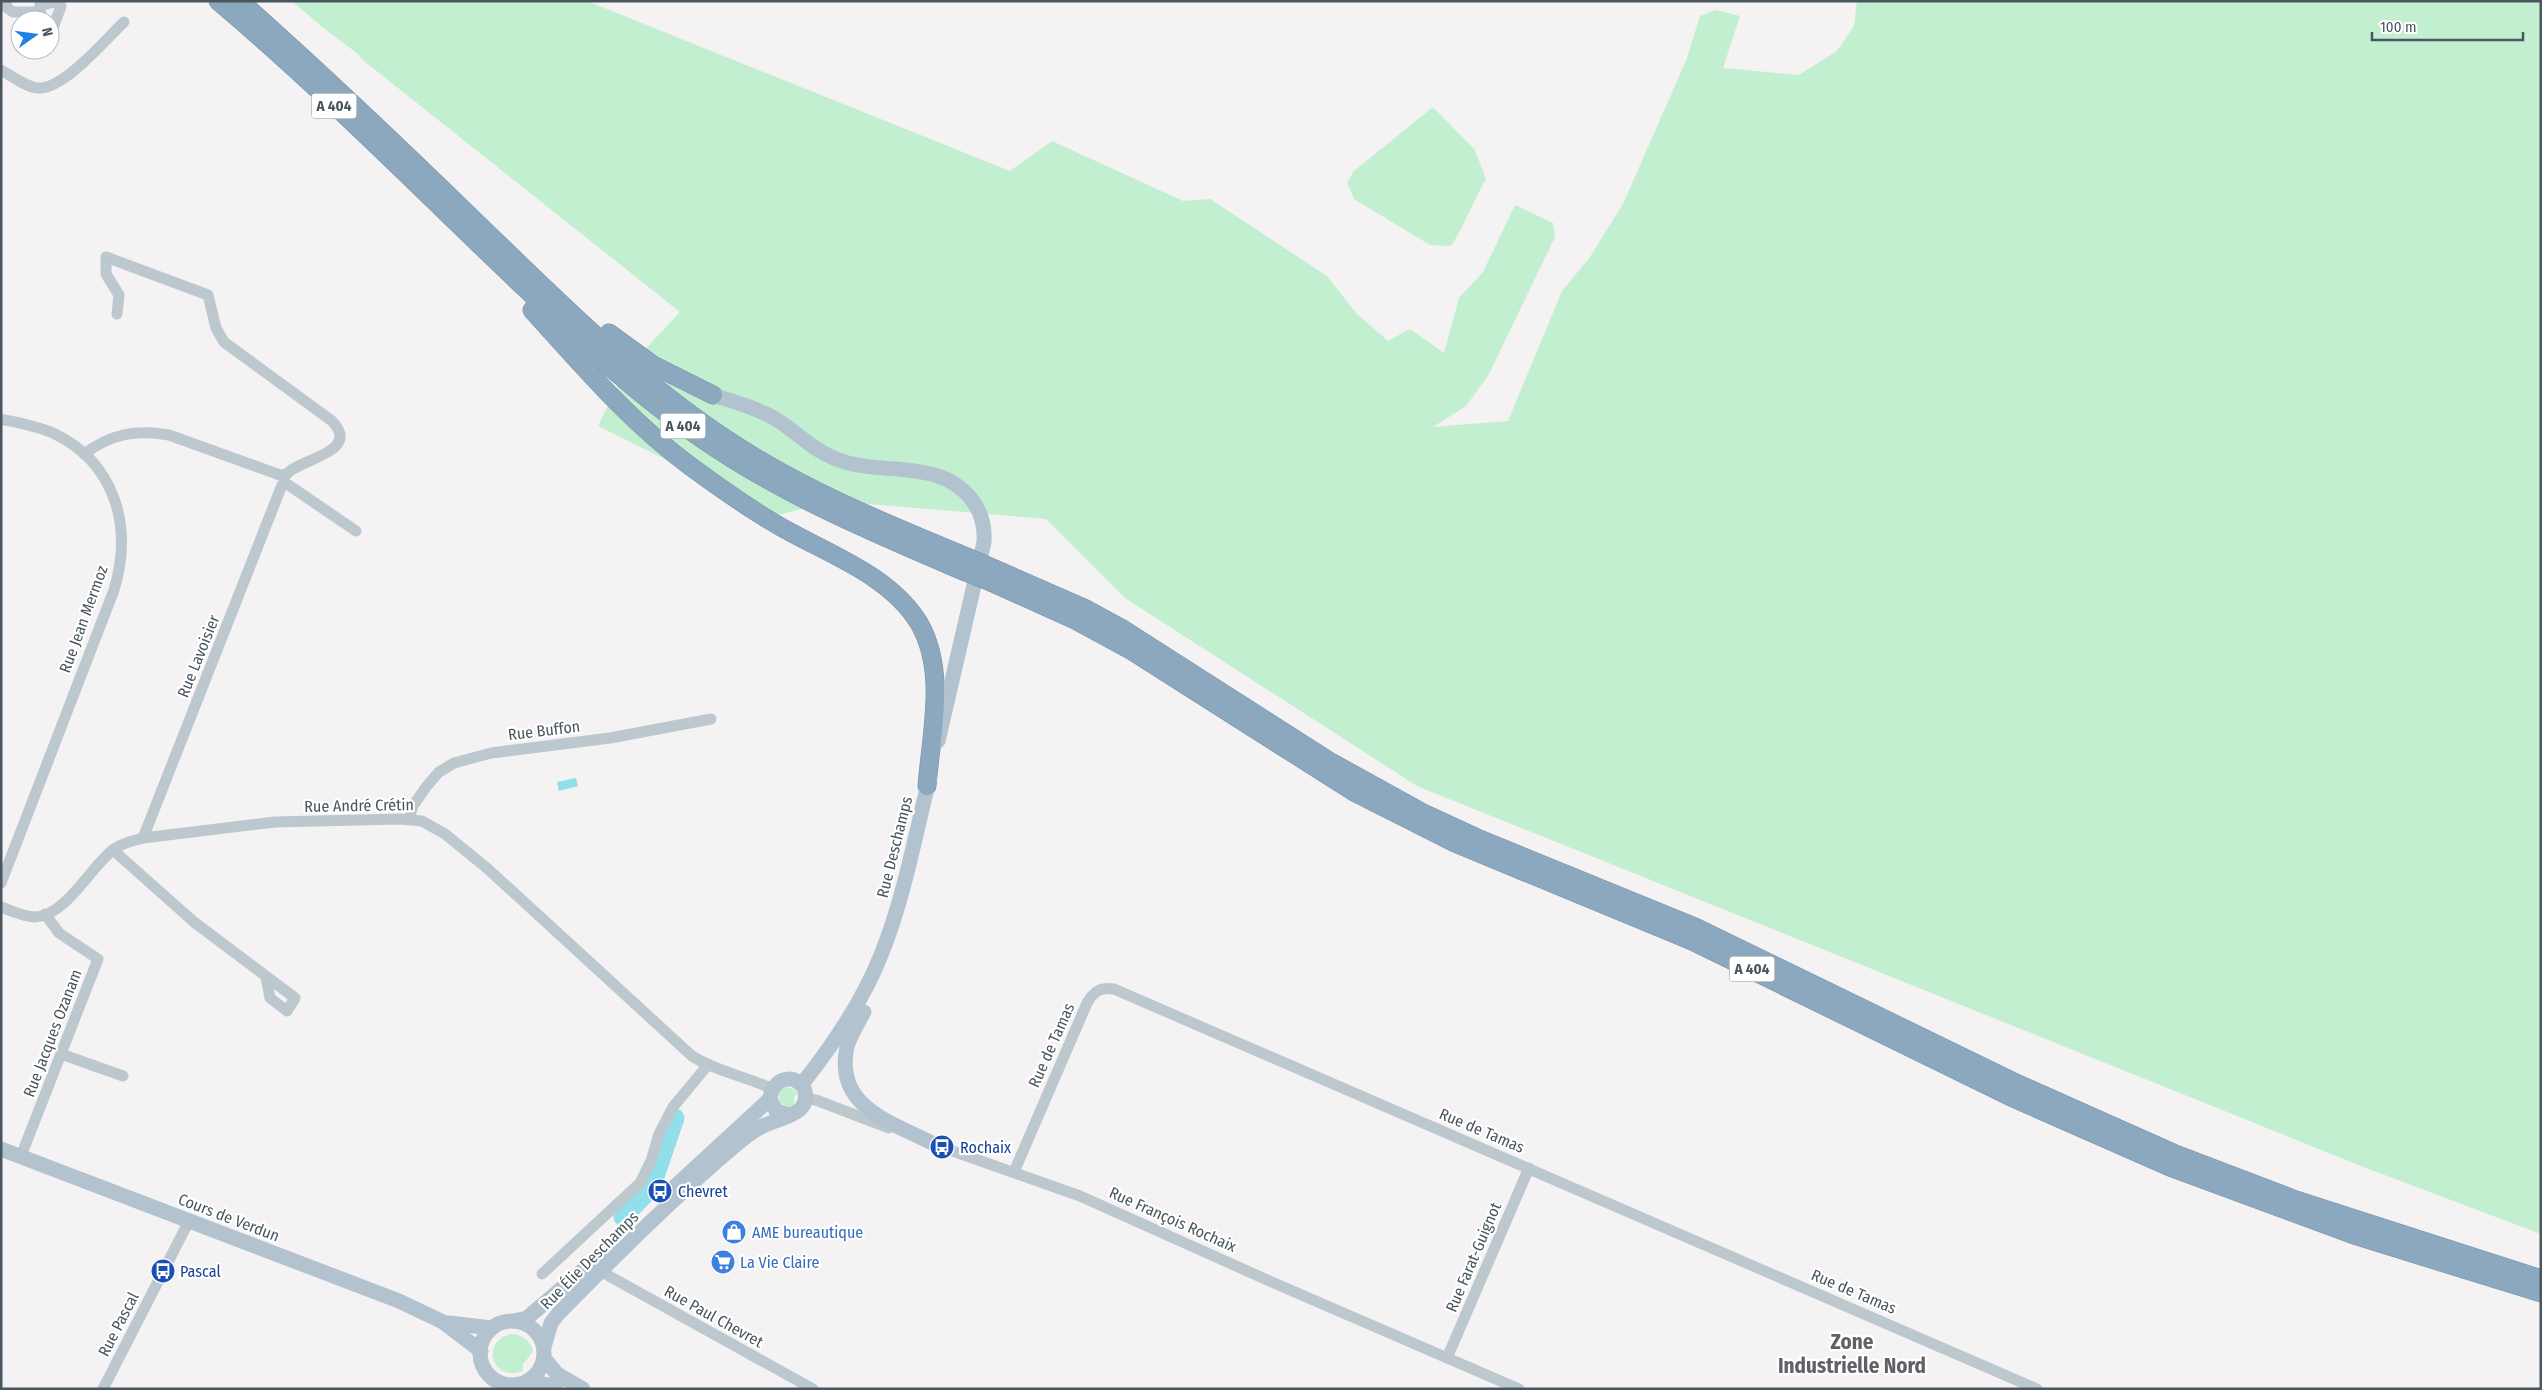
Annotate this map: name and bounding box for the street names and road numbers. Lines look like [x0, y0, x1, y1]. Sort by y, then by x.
road number: A 404 [312, 94, 356, 118]
road number: A 404 [660, 414, 706, 438]
street label: Rue Jean Mermoz [55, 563, 112, 675]
street label: Rue Lavoisier [173, 612, 224, 700]
street label: Rue Buffon [507, 717, 581, 744]
street label: Rue Deschamps [873, 794, 916, 900]
street label: Rue André Crétin [304, 795, 414, 816]
road number: A 404 [1730, 956, 1774, 982]
street label: Rue Jacques Ozanam [19, 967, 86, 1100]
street label: Rue de Tamas [1024, 1000, 1079, 1090]
street label: Rue de Tamas [1437, 1104, 1527, 1157]
street label: Rue François Rochaix [1106, 1183, 1239, 1256]
street label: Cours de Verdun [175, 1189, 282, 1246]
street label: Rue Farat-Guignot [1442, 1199, 1505, 1315]
street label: Rue Élie Deschamps [536, 1207, 642, 1313]
street label: Rue de Tamas [1809, 1265, 1899, 1318]
street label: Rue Paul Chevret [661, 1281, 767, 1352]
street label: Rue Pascal [94, 1289, 143, 1359]

